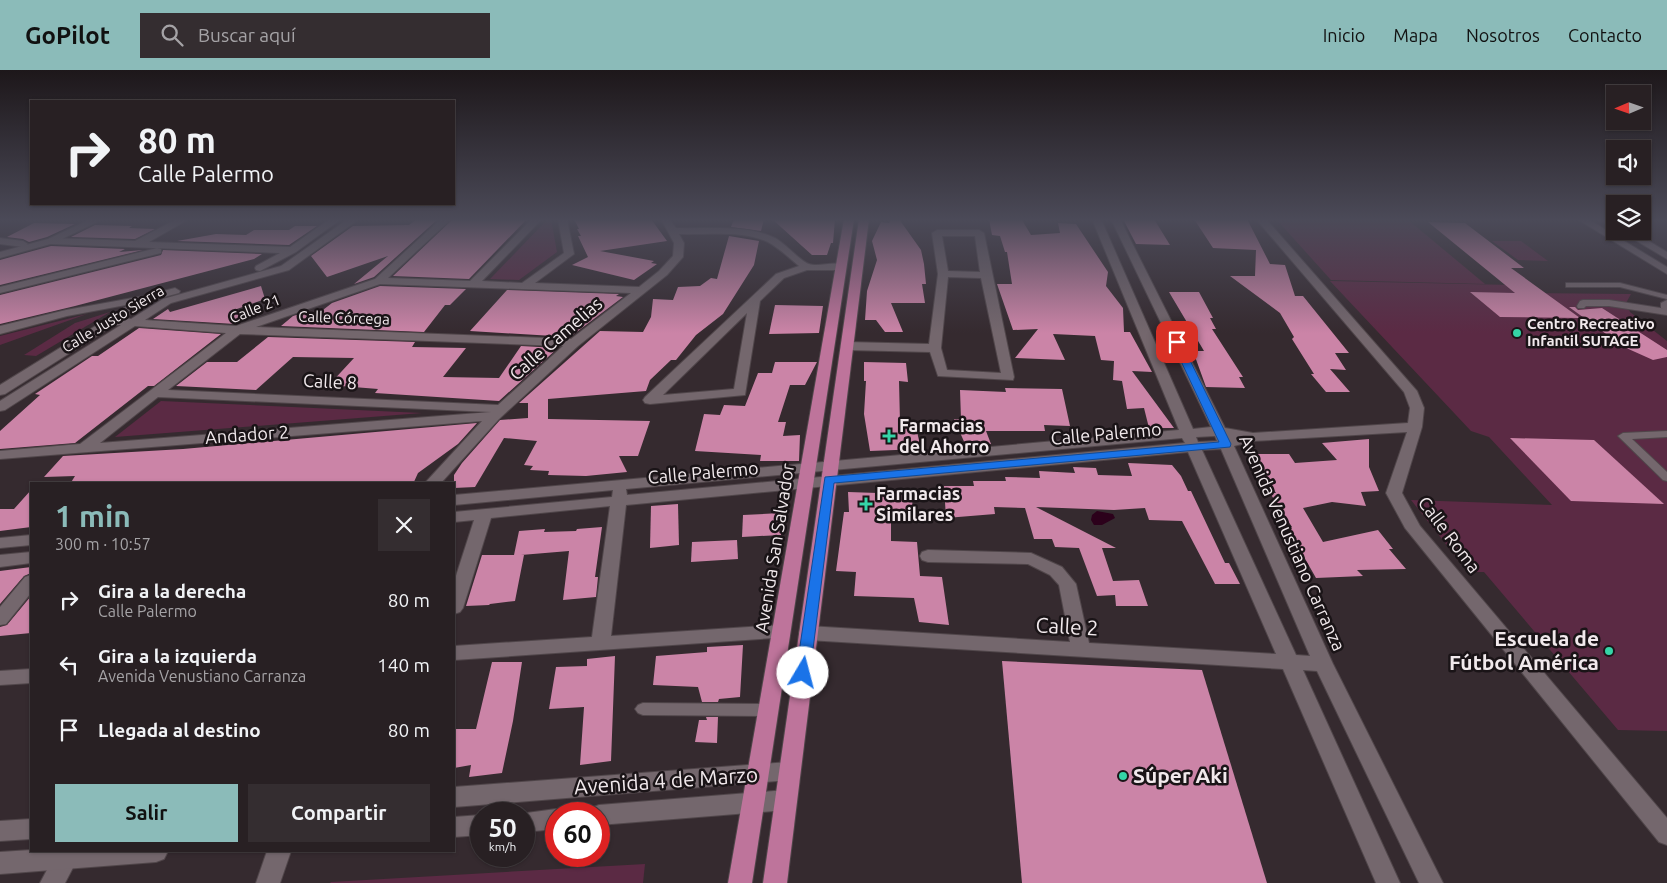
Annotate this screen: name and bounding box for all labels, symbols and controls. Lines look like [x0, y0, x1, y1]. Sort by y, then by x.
search box [140, 13, 490, 58]
icon: search [158, 21, 186, 49]
text: GoPilot [25, 22, 110, 49]
text: Buscar aquí [198, 24, 296, 46]
text: Inicio [1323, 25, 1365, 45]
text: Mapa [1393, 25, 1438, 45]
text: Nosotros [1466, 25, 1540, 45]
text: Contacto [1568, 25, 1642, 45]
north arrow [1606, 85, 1651, 130]
map controls [1606, 85, 1651, 240]
icon: right [55, 120, 120, 185]
text: 80 m [138, 120, 216, 160]
button: sound [1606, 140, 1651, 185]
text: Calle Palermo [138, 161, 274, 186]
button: layers [1606, 195, 1651, 240]
street label: Calle Justo Sierra [59, 281, 167, 356]
street label: Calle 21 [227, 291, 283, 326]
street label: Calle Camelias [505, 293, 606, 384]
street label: Calle Córcega [298, 307, 390, 328]
place label: Centro Recreativo Infantil SUTAGE [1527, 315, 1655, 349]
pin [1156, 321, 1198, 363]
marker: Centro Recreativo Infantil SUTAGE [1511, 327, 1523, 339]
icon: arrive [1163, 328, 1191, 356]
street label: Calle 8 [303, 370, 358, 392]
place label: Farmacias del Ahorro [899, 415, 989, 456]
street label: Calle Palermo [1050, 418, 1162, 448]
street label: Andador 2 [204, 421, 289, 447]
marker: Farmacias del Ahorro [883, 430, 895, 442]
street label: Avenida Venustiano Carranza [1236, 431, 1350, 654]
street label: Calle Palermo [647, 457, 759, 487]
street label: Avenida San Salvador [751, 462, 797, 634]
place label: Farmacias Similares [876, 483, 960, 524]
street label: Calle Roma [1415, 492, 1485, 576]
marker: Farmacias Similares [860, 498, 872, 510]
text: 1 min [55, 499, 131, 533]
button: close [378, 499, 430, 551]
text: 300 m · 10:57 [55, 535, 151, 553]
text: Gira a la derecha [98, 580, 246, 602]
icon: right [55, 586, 83, 614]
text: 80 m [388, 589, 430, 611]
text: Calle Palermo [98, 602, 197, 620]
street label: Calle 2 [1035, 612, 1099, 640]
place label: Escuela de Fútbol América [1449, 626, 1599, 674]
text: Gira a la izquierda [98, 645, 257, 667]
marker: Escuela de Fútbol América [1603, 645, 1615, 657]
position arrow [776, 646, 828, 698]
icon: left [55, 651, 83, 679]
text: 140 m [377, 654, 430, 676]
text: Avenida Venustiano Carranza [98, 667, 306, 685]
icon: arrive [55, 716, 83, 744]
text: Llegada al destino [98, 719, 261, 741]
text: 80 m [388, 719, 430, 741]
street label: Avenida 4 de Marzo [573, 762, 759, 798]
place label: Súper Aki [1133, 763, 1228, 787]
marker: Súper Aki [1117, 770, 1129, 782]
button: Salir [55, 784, 238, 842]
button: Compartir [248, 784, 430, 842]
speed limit sign: 60 [545, 802, 610, 867]
text: 50 [488, 814, 517, 842]
text: km/h [489, 840, 516, 853]

